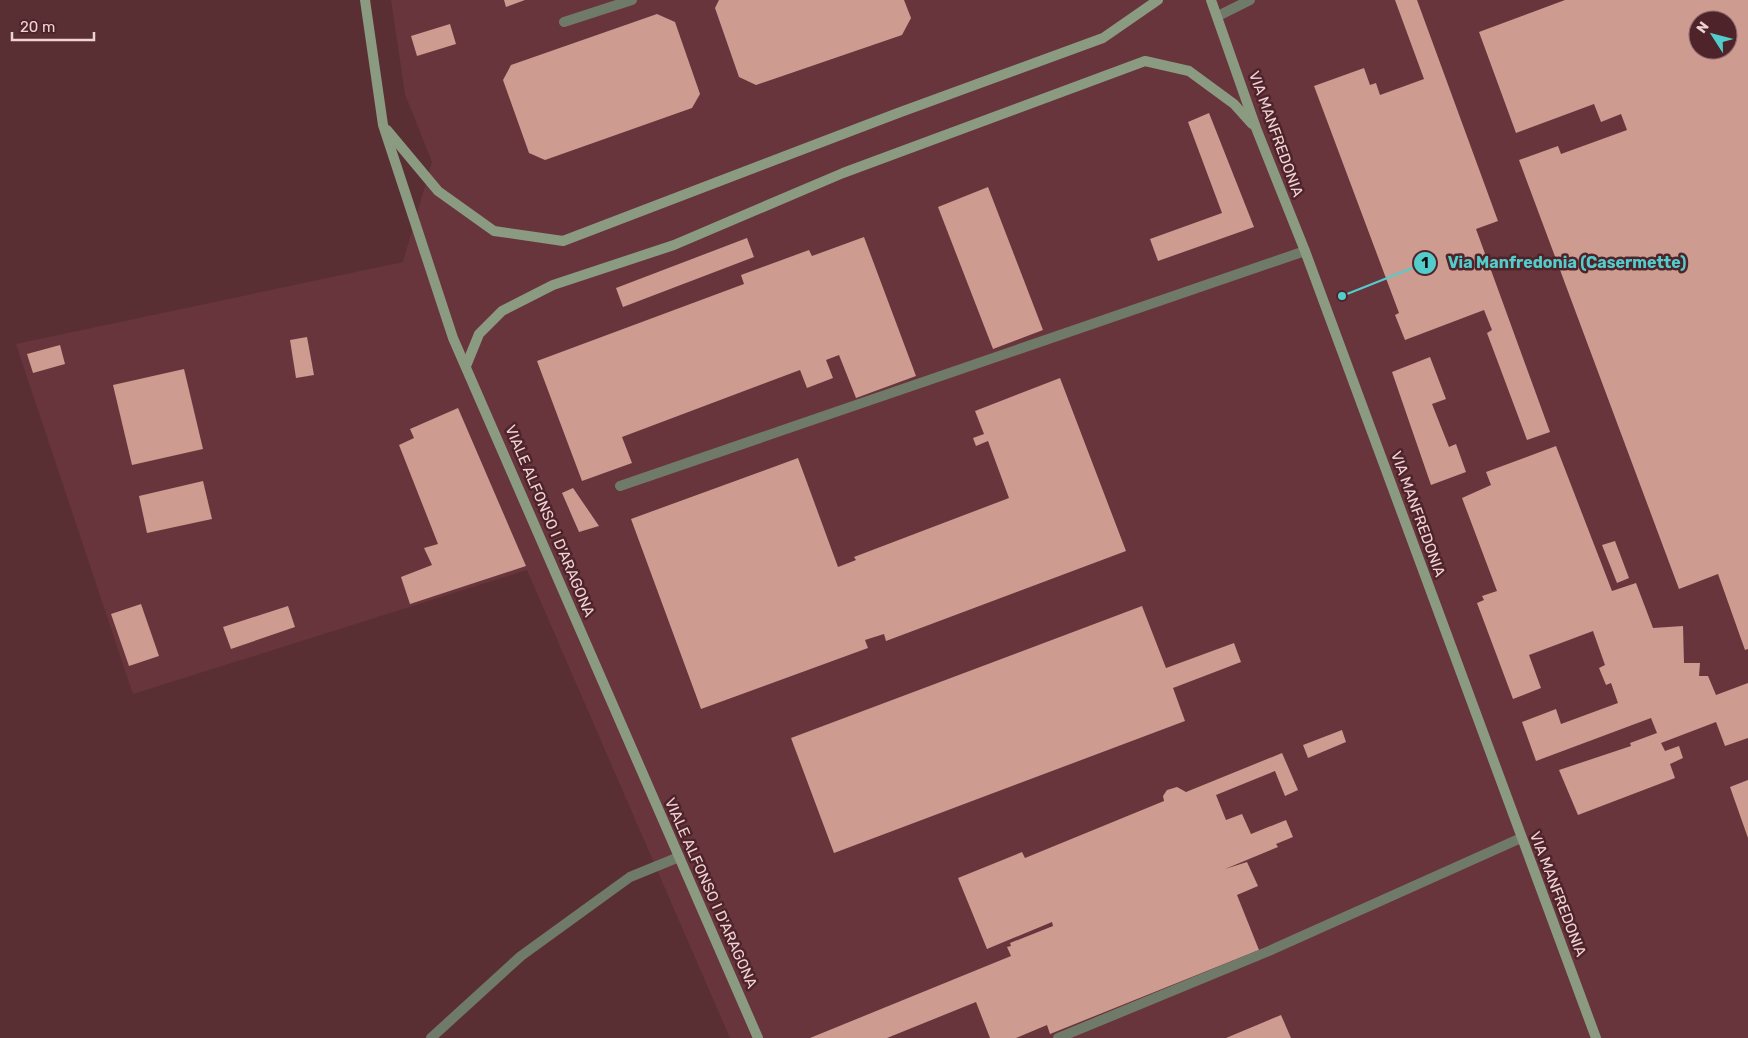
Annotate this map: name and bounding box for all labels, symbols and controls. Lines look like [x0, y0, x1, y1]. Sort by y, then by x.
scale bar [12, 10, 95, 42]
north arrow [1688, 10, 1738, 60]
text: 20 m [20, 18, 55, 36]
text: N [1693, 19, 1713, 37]
street label: VIA MANFREDONIA [1245, 69, 1307, 199]
callout: Via Manfredonia (Casermette) [1412, 247, 1696, 278]
text: Via Manfredonia (Casermette) [1448, 253, 1686, 272]
text: 1 [1421, 254, 1429, 272]
street label: VIALE ALFONSO I D'ARAGONA [501, 422, 599, 620]
street label: VIA MANFREDONIA [1387, 449, 1449, 579]
street label: VIALE ALFONSO I D'ARAGONA [661, 795, 761, 991]
street label: VIA MANFREDONIA [1526, 829, 1590, 959]

